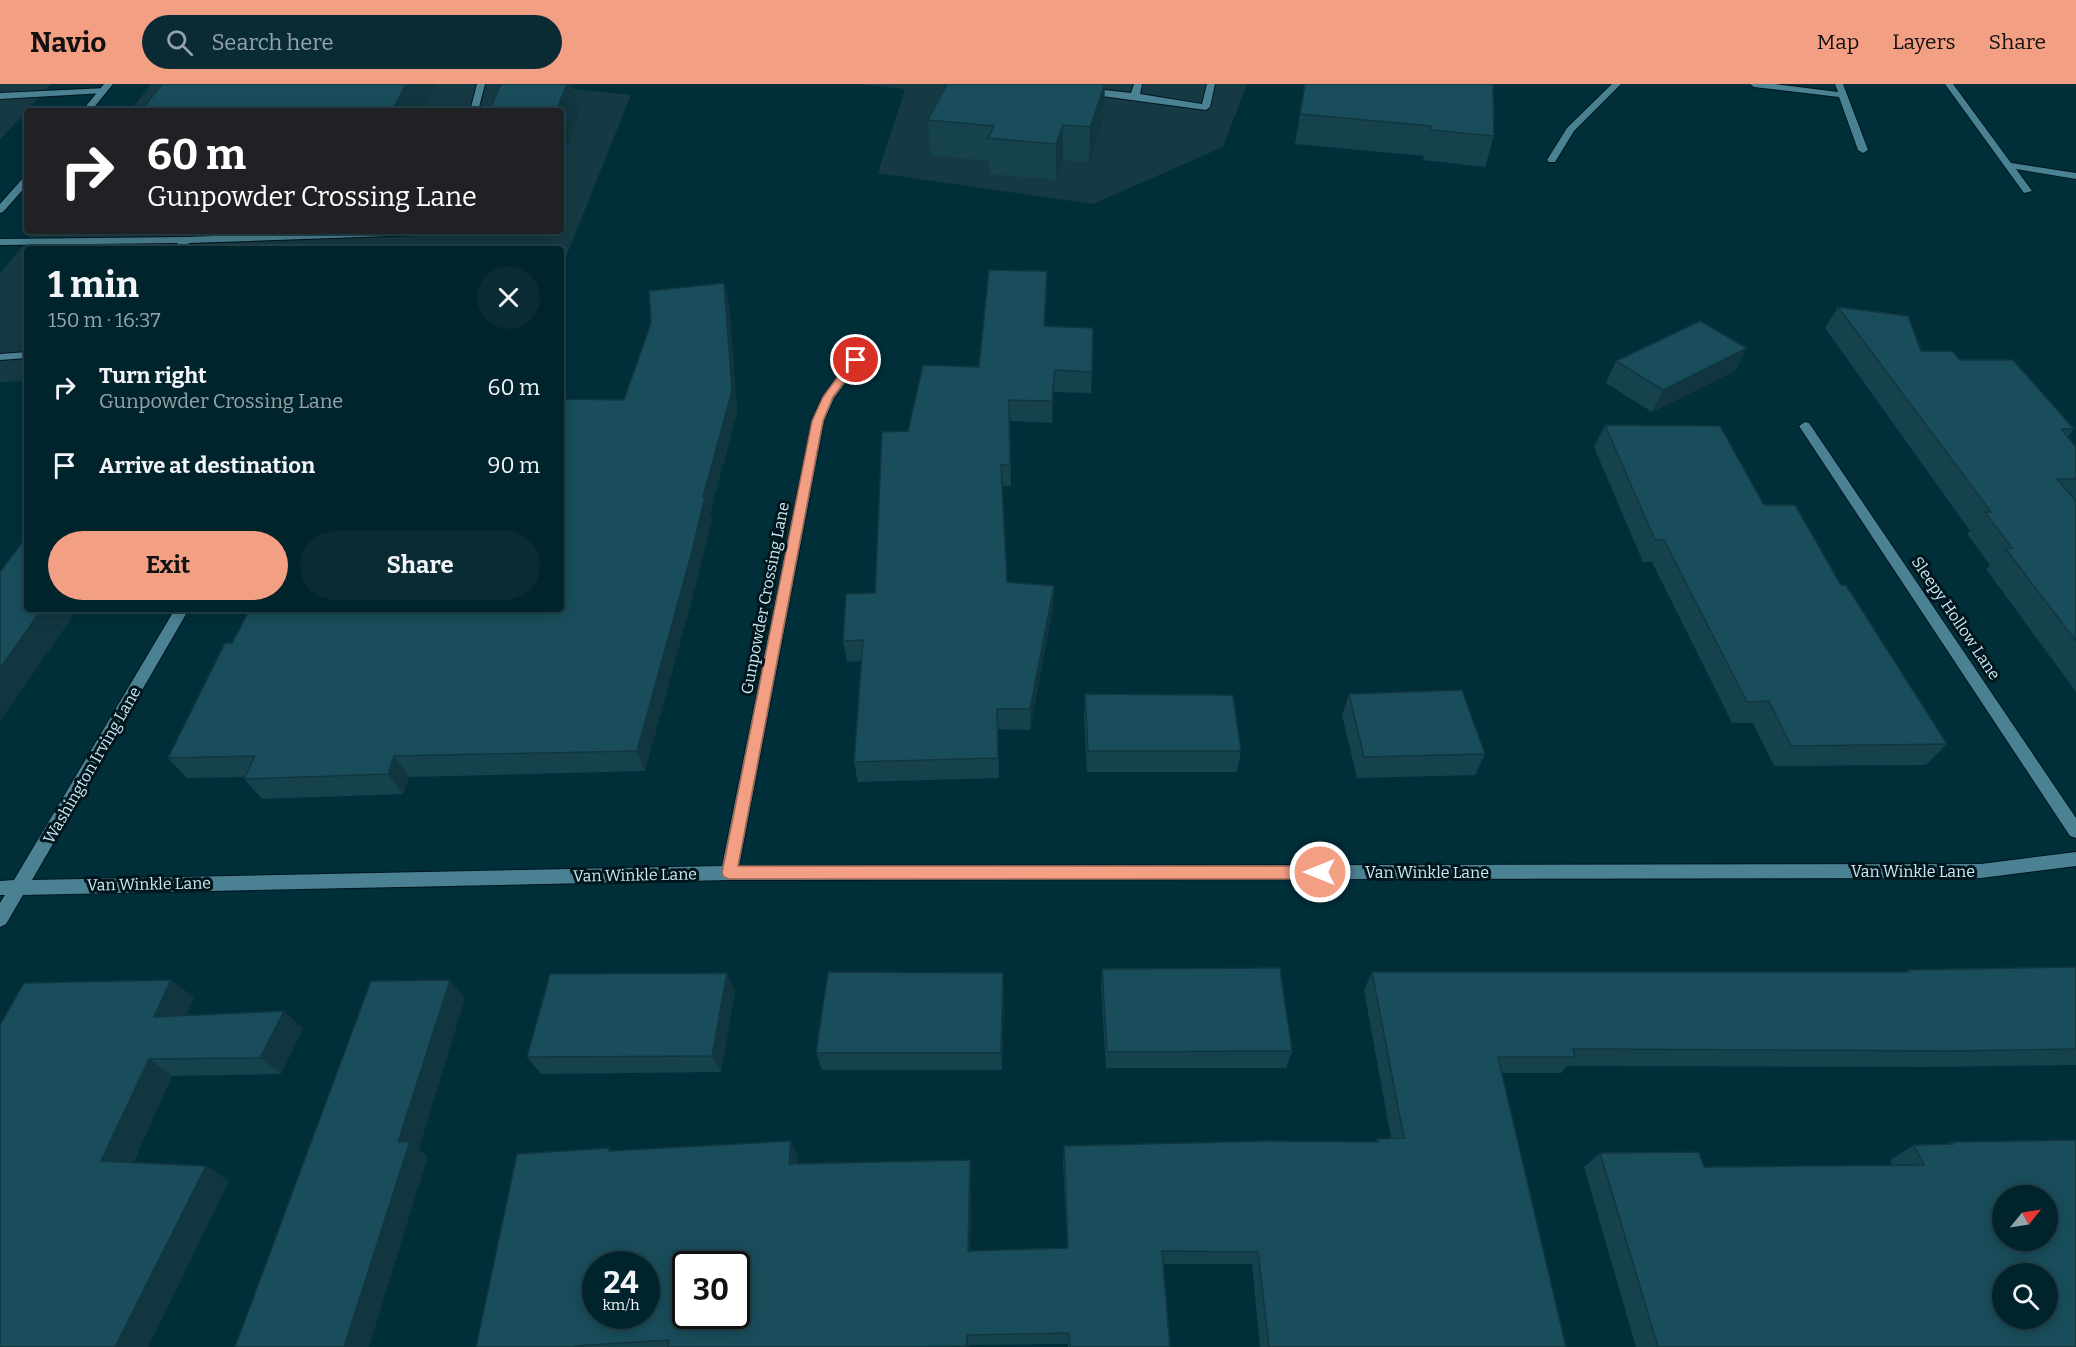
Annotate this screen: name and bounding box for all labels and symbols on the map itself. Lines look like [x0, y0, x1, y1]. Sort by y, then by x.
pin [830, 334, 881, 385]
street label: Gunpowder Crossing Lane [737, 500, 793, 696]
street label: Sleepy Hollow Lane [1908, 553, 2004, 683]
street label: Washington Irving Lane [39, 683, 145, 847]
position arrow [1288, 840, 1352, 904]
street label: Van Winkle Lane [1851, 862, 1975, 881]
street label: Van Winkle Lane [1365, 863, 1489, 882]
street label: Van Winkle Lane [573, 864, 697, 886]
street label: Van Winkle Lane [87, 873, 211, 895]
north arrow [1992, 1185, 2058, 1251]
speed limit sign: 30 [672, 1251, 750, 1329]

